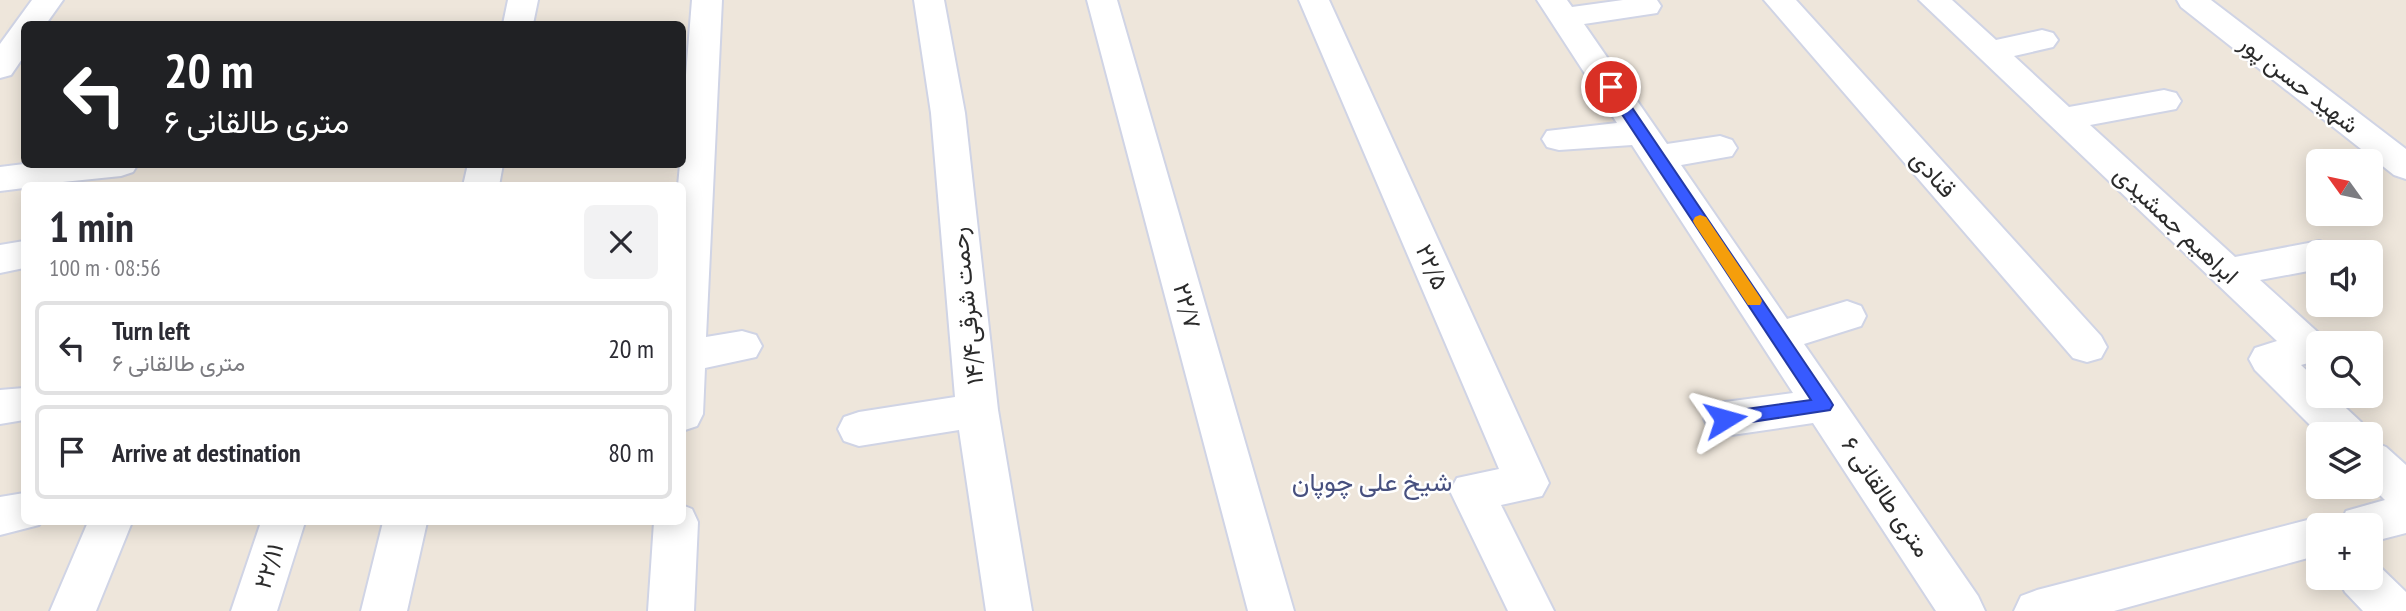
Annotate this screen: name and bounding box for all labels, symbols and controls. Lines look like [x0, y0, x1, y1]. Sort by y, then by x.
street label: شهید حسن پور [2232, 26, 2366, 141]
text: 20 m [164, 38, 253, 102]
icon: left [49, 49, 140, 140]
pin [1581, 57, 1641, 117]
icon: arrive [1592, 68, 1630, 106]
text: ۶ متری طالقانی [164, 100, 349, 142]
street label: قنادی [1904, 143, 1963, 204]
north arrow [2306, 149, 2384, 226]
map controls [2306, 149, 2383, 590]
street label: ابراهیم جمشیدی [2107, 159, 2245, 291]
text: 1 min [49, 199, 134, 254]
button: close [584, 205, 658, 279]
street label: ۱۴/۴رحمت شرقی [943, 226, 990, 386]
street label: ۲۲/۵ [1409, 239, 1456, 294]
button: sound [2306, 240, 2383, 317]
text: 100 m · 08:56 [49, 253, 161, 282]
street label: ۲۲/۷ [1166, 279, 1209, 332]
text: Turn left [112, 314, 190, 347]
icon: left [53, 329, 91, 367]
button: search [2306, 331, 2383, 408]
text: 20 m [608, 332, 654, 365]
text: ۶ متری طالقانی [112, 348, 245, 377]
position arrow [1688, 382, 1762, 456]
button: layers [2306, 422, 2383, 499]
street label: ۶ متری طالقانی [1835, 430, 1938, 563]
icon: arrive [53, 433, 91, 471]
text: Arrive at destination [112, 436, 301, 469]
text: 80 m [608, 436, 654, 469]
district label: شیخ علی چوپان [1292, 465, 1452, 500]
button: + [2306, 513, 2383, 590]
street label: ۲۲/۱۱ [247, 539, 290, 593]

